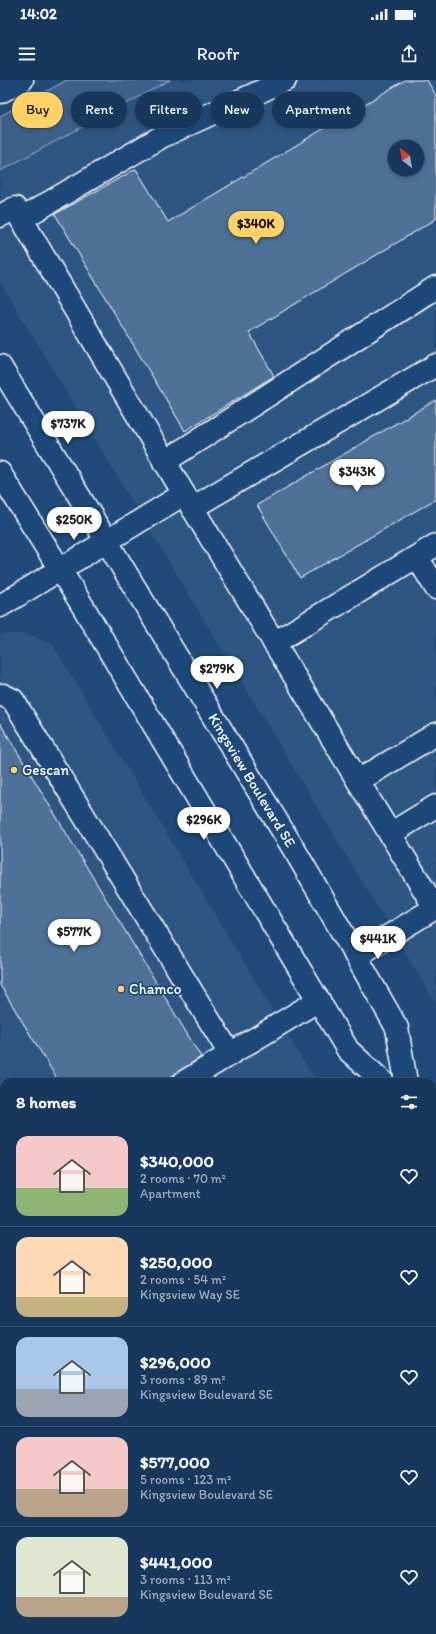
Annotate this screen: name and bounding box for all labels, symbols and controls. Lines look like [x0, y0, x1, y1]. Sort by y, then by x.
text: 14:02 [20, 5, 57, 23]
icon: menu [16, 43, 38, 65]
text: Roofr [197, 43, 239, 65]
icon: share [398, 43, 420, 65]
chip: Buy [12, 92, 63, 128]
chip: Rent [71, 92, 127, 128]
chip: Filters [135, 92, 202, 128]
chip: New [210, 92, 264, 128]
chip: Apartment [272, 92, 365, 128]
north arrow [388, 140, 424, 176]
map controls [388, 140, 424, 176]
pin: $340K [228, 211, 284, 245]
text: $340K [237, 216, 275, 231]
pin: $737K [40, 411, 96, 445]
text: $737K [51, 416, 85, 431]
pin: $343K [329, 459, 385, 493]
text: $343K [339, 464, 375, 479]
pin: $250K [46, 507, 102, 541]
text: $250K [56, 512, 92, 527]
pin: $279K [189, 656, 245, 690]
text: $279K [200, 661, 234, 676]
street label: Kingsview Boulevard SE [204, 710, 300, 851]
place label: Gescan [22, 761, 69, 779]
marker: Gescan [9, 765, 19, 775]
pin: $296K [176, 807, 232, 841]
text: $296K [186, 812, 222, 827]
pin: $577K [46, 919, 102, 953]
text: $577K [57, 924, 91, 939]
pin: $441K [350, 926, 406, 960]
text: $441K [360, 931, 396, 946]
place label: Chamco [129, 980, 181, 998]
marker: Chamco [116, 984, 126, 994]
icon: filters [398, 1091, 420, 1113]
text: 8 homes [16, 1092, 76, 1112]
text: $340,000 [140, 1151, 214, 1171]
icon: home [48, 1152, 96, 1200]
icon: heart [398, 1165, 420, 1187]
text: 2 rooms · 70 m² [140, 1171, 226, 1186]
text: Apartment [140, 1186, 201, 1201]
text: $250,000 [140, 1252, 212, 1272]
icon: home [48, 1253, 96, 1301]
icon: heart [398, 1266, 420, 1288]
text: 2 rooms · 54 m² [140, 1272, 226, 1287]
text: Kingsview Way SE [140, 1287, 240, 1302]
text: $296,000 [140, 1352, 211, 1372]
icon: home [48, 1353, 96, 1401]
icon: heart [398, 1366, 420, 1388]
text: 3 rooms · 89 m² [140, 1372, 226, 1387]
text: Kingsview Boulevard SE [140, 1387, 273, 1402]
text: $577,000 [140, 1452, 210, 1472]
icon: home [48, 1453, 96, 1501]
icon: heart [398, 1466, 420, 1488]
text: 5 rooms · 123 m² [140, 1472, 231, 1487]
text: Kingsview Boulevard SE [140, 1487, 273, 1502]
text: $441,000 [140, 1552, 212, 1572]
icon: home [48, 1553, 96, 1601]
icon: heart [398, 1566, 420, 1588]
text: 3 rooms · 113 m² [140, 1572, 231, 1587]
text: Kingsview Boulevard SE [140, 1587, 273, 1602]

